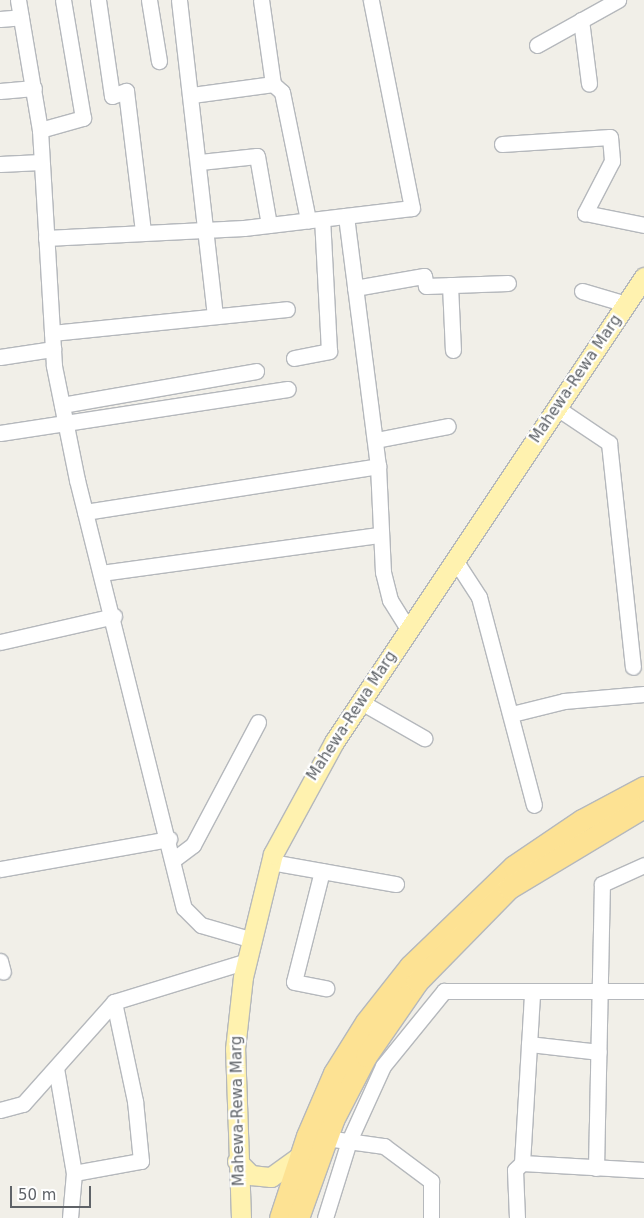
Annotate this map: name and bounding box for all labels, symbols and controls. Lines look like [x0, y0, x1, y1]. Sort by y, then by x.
street label: Mahewa-Rewa Marg [526, 312, 626, 446]
street label: Mahewa-Rewa Marg [303, 648, 401, 784]
street label: Mahewa-Rewa Marg [228, 1036, 248, 1186]
scale bar [12, 1176, 94, 1208]
text: 50 m [18, 1186, 56, 1204]

